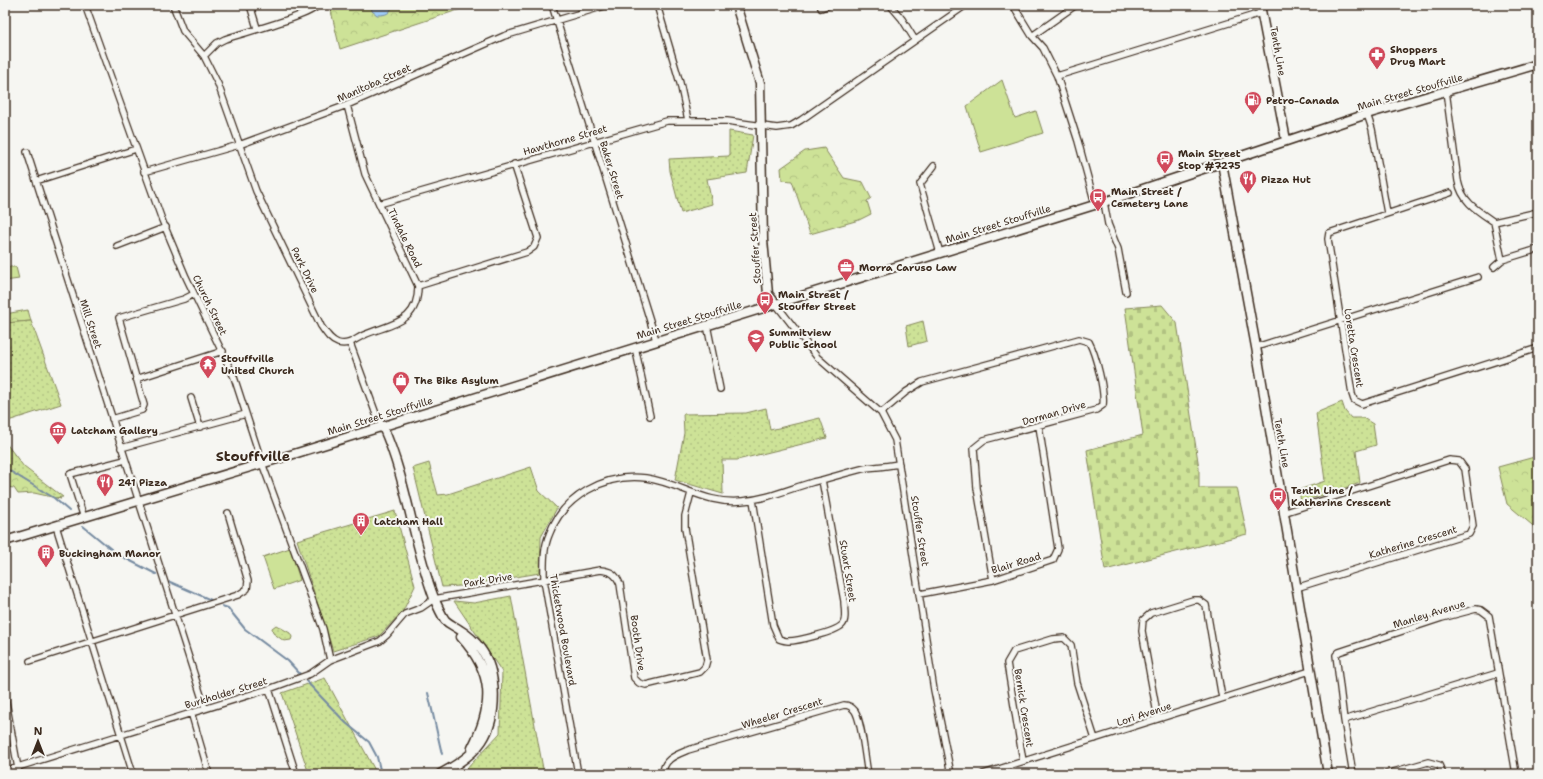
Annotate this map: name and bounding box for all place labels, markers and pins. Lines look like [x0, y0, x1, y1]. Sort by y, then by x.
place label: Shoppers Drug Mart [1390, 43, 1446, 68]
pharmacy icon: Shoppers Drug Mart [1367, 45, 1387, 70]
fuel station icon: Petro-Canada [1243, 90, 1263, 115]
place label: Petro-Canada [1266, 94, 1339, 107]
place label: Main Street Stop #7275 [1178, 147, 1241, 172]
bus stop icon: Main Street Stop #7275 [1155, 149, 1175, 174]
restaurant icon: Pizza Hut [1238, 169, 1258, 194]
place label: Pizza Hut [1261, 173, 1311, 186]
place label: Main Street / Cemetery Lane [1111, 185, 1188, 210]
bus stop icon: Main Street / Cemetery Lane [1088, 187, 1108, 212]
office icon: Morra Caruso Law [836, 257, 856, 282]
place label: Morra Caruso Law [859, 261, 957, 274]
place label: Main Street / Stouffer Street [778, 288, 856, 313]
bus stop icon: Main Street / Stouffer Street [755, 290, 775, 315]
place label: Summitview Public School [769, 326, 837, 351]
school or university icon: Summitview Public School [746, 328, 766, 353]
place label: Stouffville United Church [221, 352, 295, 377]
temple icon: Stouffville United Church [198, 354, 218, 379]
shop icon: The Bike Asylum [391, 370, 411, 395]
place label: The Bike Asylum [414, 374, 499, 387]
museum icon: Latcham Gallery [48, 420, 68, 445]
place label: Latcham Gallery [71, 424, 158, 437]
restaurant icon: 241 Pizza [95, 472, 115, 497]
place label: 241 Pizza [118, 476, 167, 489]
place label: Tenth Line / Katherine Crescent [1291, 484, 1391, 509]
bus stop icon: Tenth Line / Katherine Crescent [1268, 486, 1288, 511]
building icon: Latcham Hall [351, 511, 371, 536]
place label: Latcham Hall [374, 515, 443, 528]
building icon: Buckingham Manor [36, 543, 56, 568]
place label: Buckingham Manor [59, 547, 161, 560]

